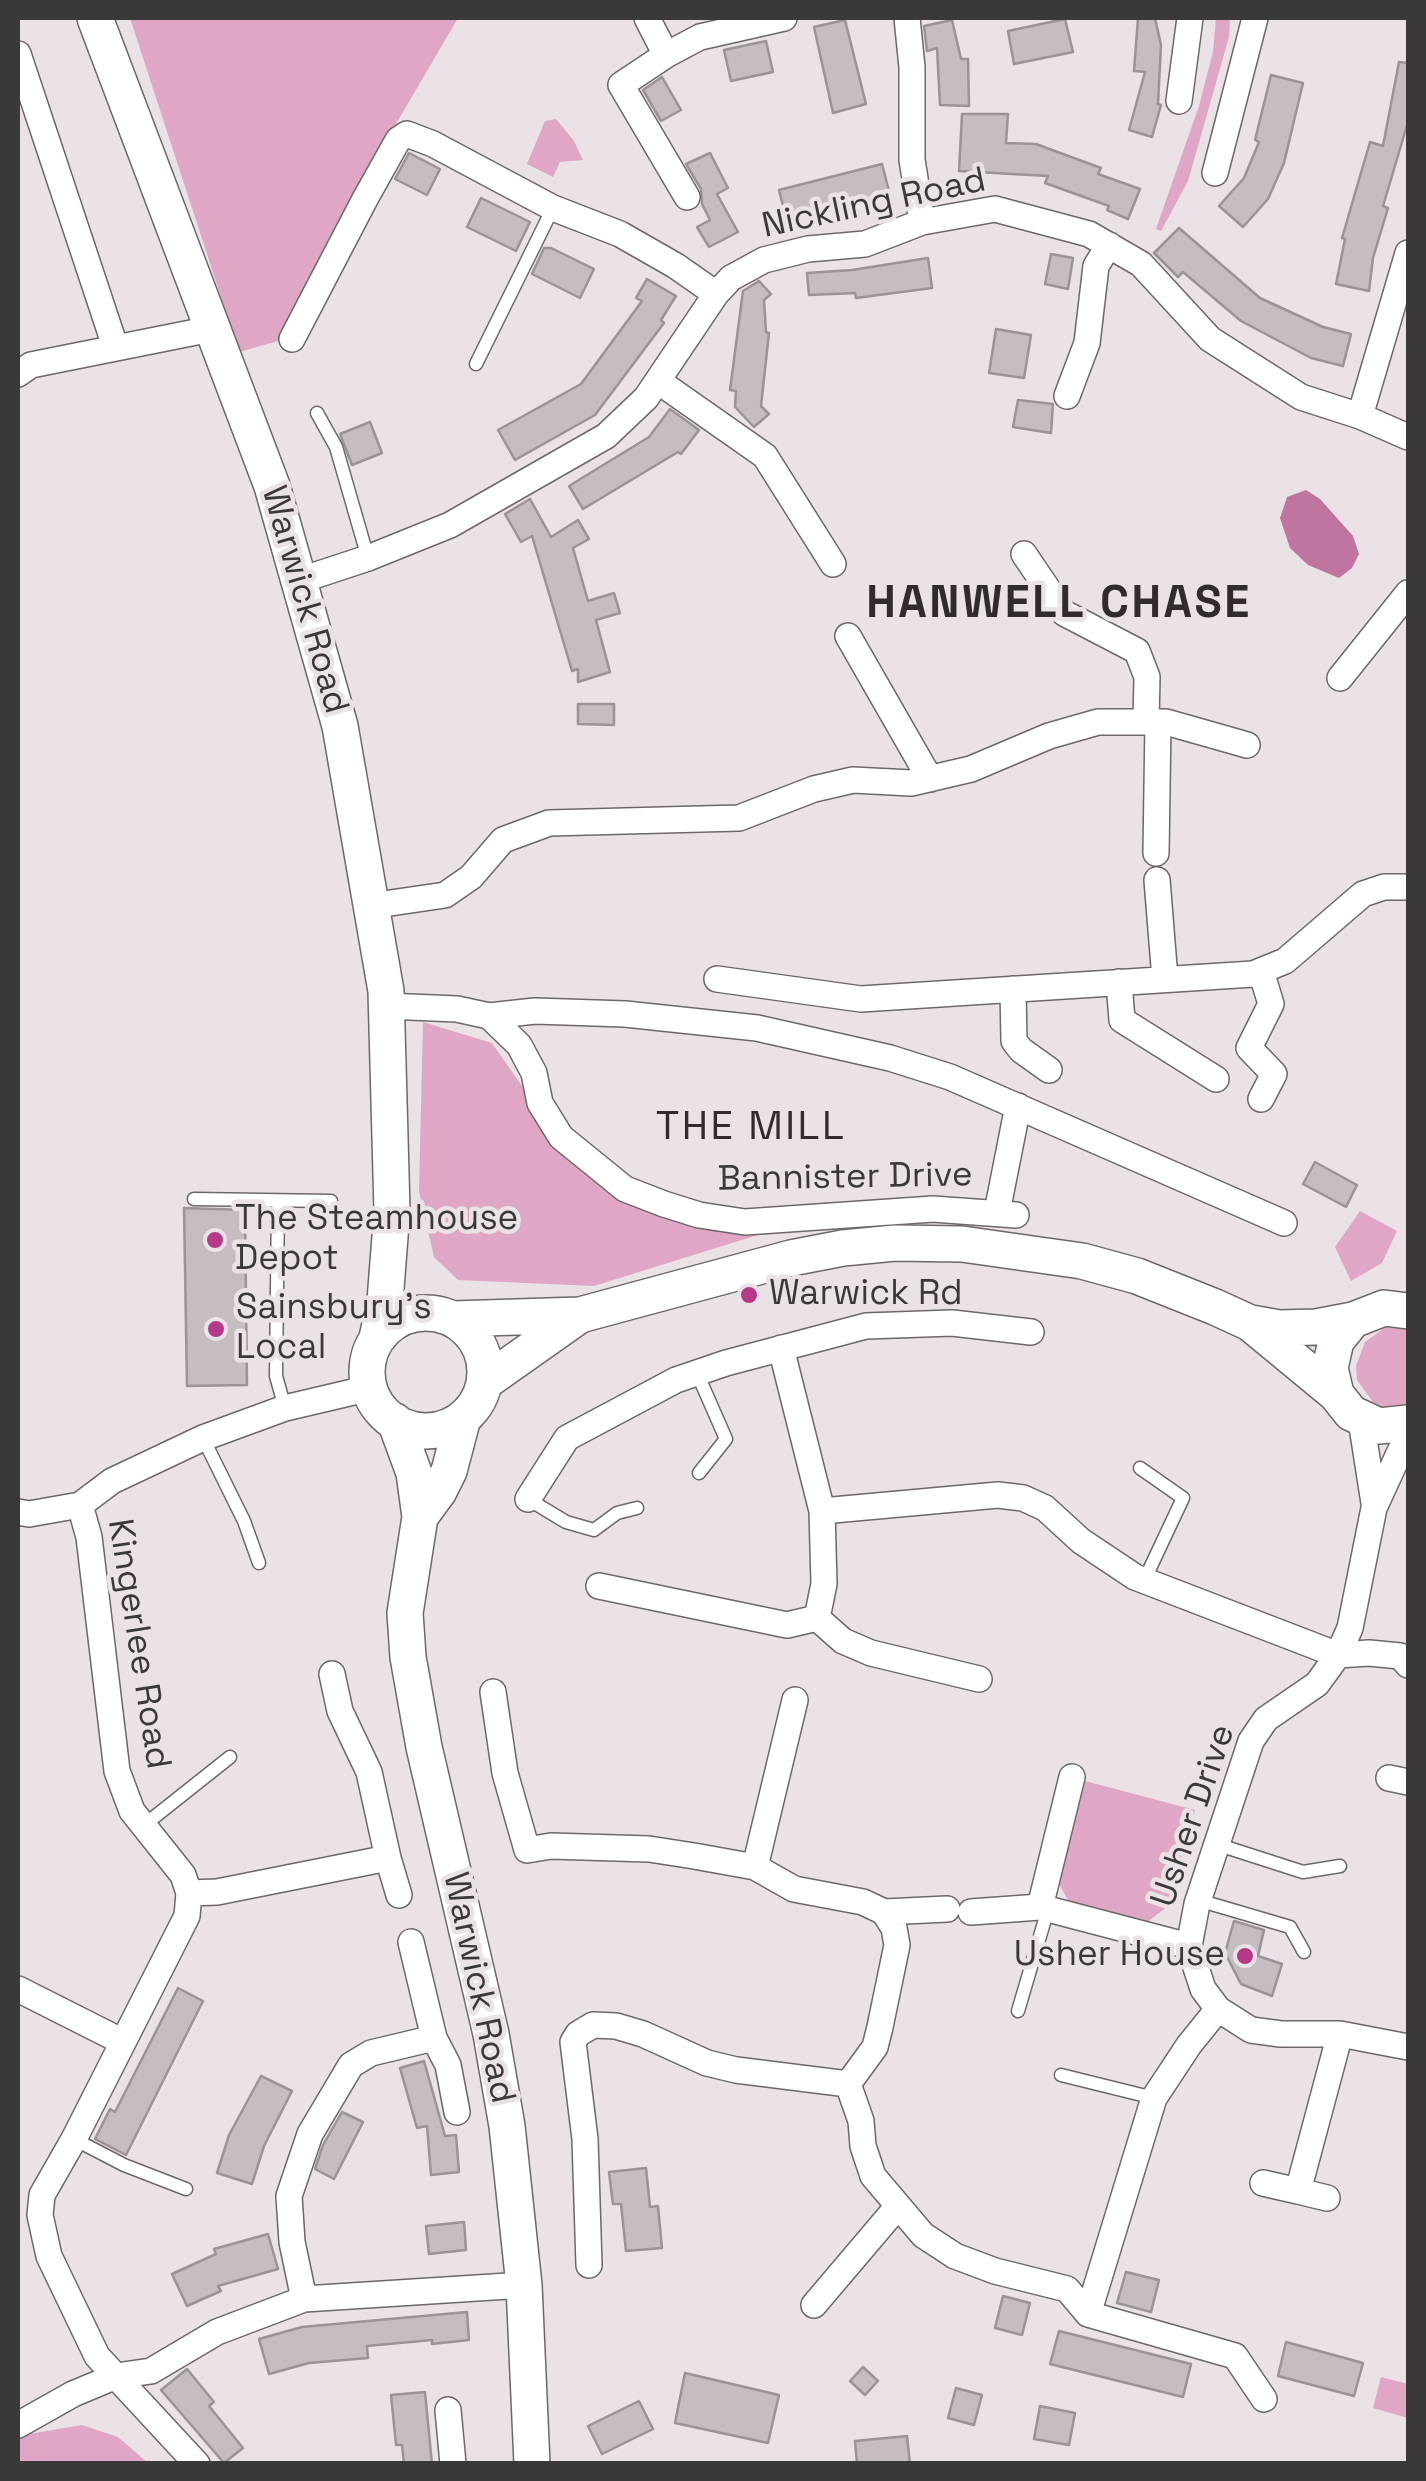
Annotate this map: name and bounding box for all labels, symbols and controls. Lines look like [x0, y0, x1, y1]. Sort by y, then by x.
street label: Nickling Road [758, 160, 990, 248]
street label: Warwick Road [251, 481, 357, 719]
district label: HANWELL CHASE [866, 578, 1252, 632]
district label: THE MILL [656, 1104, 846, 1152]
street label: Bannister Drive [717, 1155, 973, 1201]
place label: The Steamhouse Depot [235, 1199, 518, 1281]
marker: The Steamhouse Depot [204, 1229, 226, 1251]
place label: Warwick Rd [769, 1274, 963, 1316]
marker: Warwick Rd [738, 1284, 760, 1306]
place label: Sainsbury's Local [236, 1288, 432, 1370]
marker: Sainsbury's Local [205, 1318, 227, 1340]
street label: Kingerlee Road [97, 1516, 179, 1772]
street label: Usher Drive [1143, 1719, 1245, 1913]
street label: Warwick Road [433, 1869, 523, 2107]
place label: Usher House [1014, 1935, 1225, 1977]
marker: Usher House [1234, 1945, 1256, 1967]

